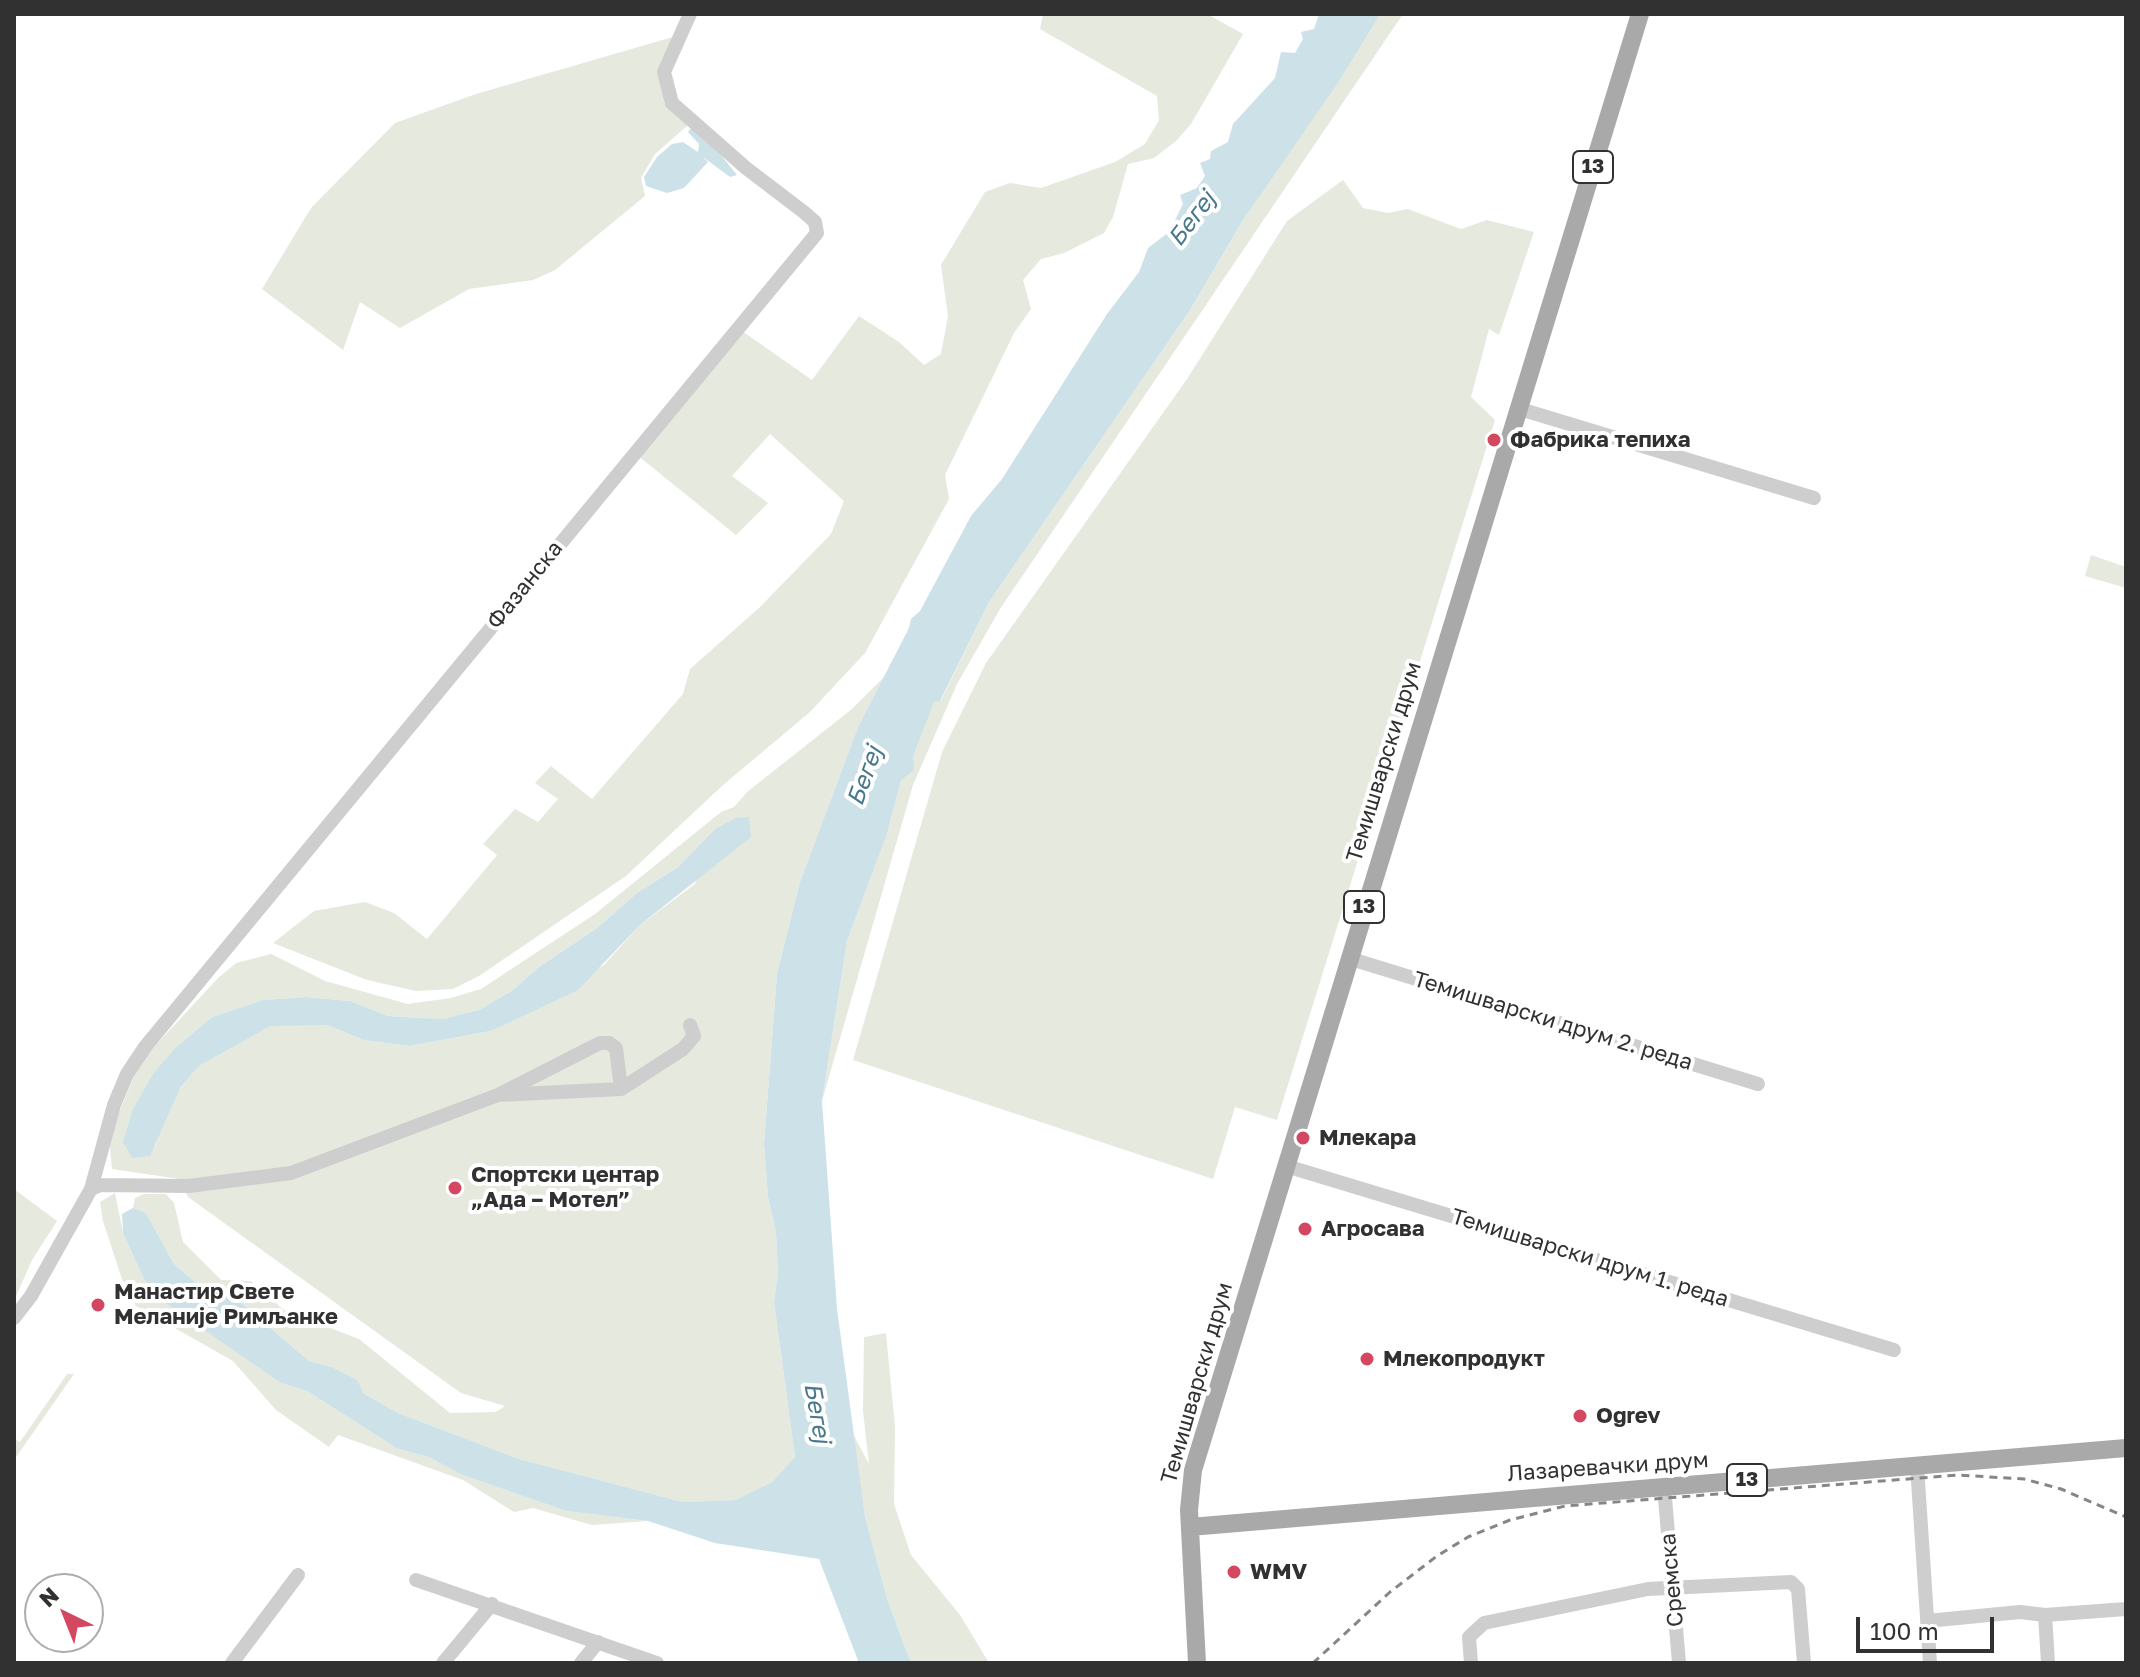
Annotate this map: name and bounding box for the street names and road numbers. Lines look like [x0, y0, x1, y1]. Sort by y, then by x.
road number: 13 [1573, 151, 1613, 183]
street label: Фазанска [482, 536, 568, 634]
street label: Темишварски друм [1341, 659, 1427, 865]
road number: 13 [1344, 891, 1384, 923]
street label: Темишварски друм 2. реда [1410, 966, 1696, 1076]
street label: Темишварски друм 1. реда [1448, 1203, 1732, 1313]
street label: Темишварски друм [1156, 1279, 1238, 1487]
street label: Лазаревачки друм [1507, 1447, 1709, 1487]
road number: 13 [1727, 1464, 1767, 1496]
street label: Сремска [1655, 1532, 1689, 1628]

